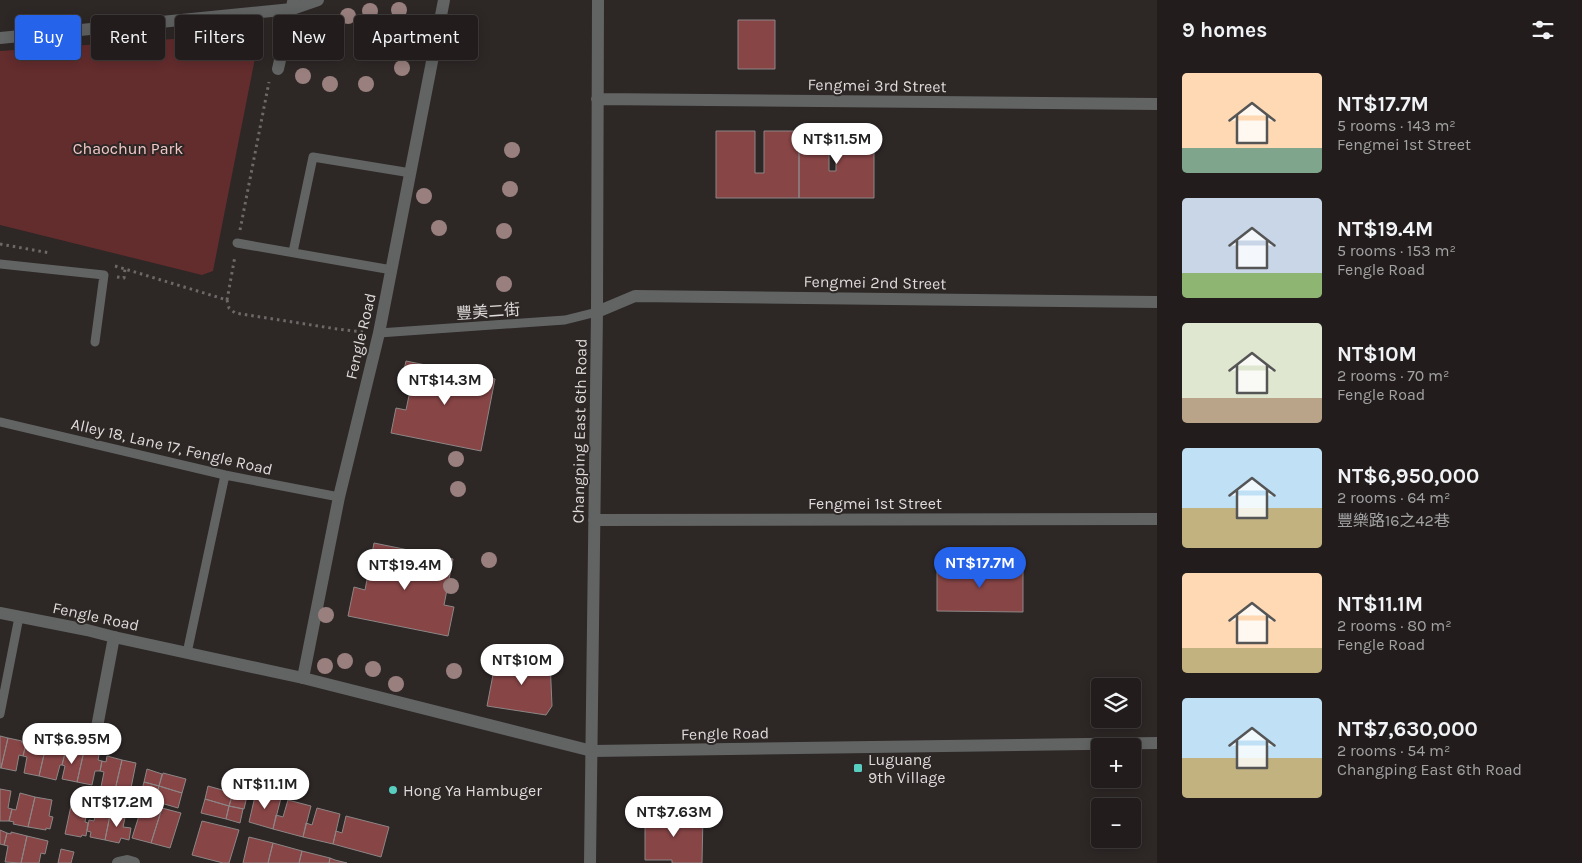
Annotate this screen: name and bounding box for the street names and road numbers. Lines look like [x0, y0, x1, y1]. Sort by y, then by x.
street label: Fengmei 3rd Street [807, 75, 947, 96]
street label: Fengmei 2nd Street [803, 272, 947, 293]
street label: Fengle Road [341, 291, 380, 381]
street label: 豐美二街 [455, 300, 521, 323]
street label: Changping East 6th Road [568, 338, 591, 524]
street label: Alley 18, Lane 17, Fengle Road [69, 414, 274, 479]
street label: Fengmei 1st Street [808, 494, 942, 513]
street label: Fengle Road [51, 598, 141, 635]
street label: Fengle Road [681, 723, 769, 744]

